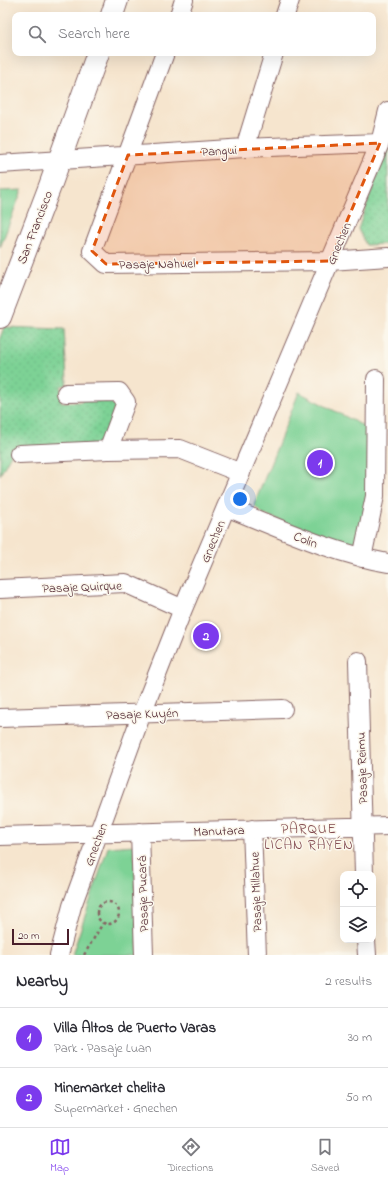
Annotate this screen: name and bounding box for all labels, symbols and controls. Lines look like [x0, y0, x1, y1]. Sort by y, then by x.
search box [12, 12, 376, 56]
icon: search [26, 23, 48, 45]
text: Search here [58, 23, 130, 45]
street label: Pangui [201, 141, 237, 163]
street label: San Francisco [13, 188, 58, 267]
street label: Gnechen [322, 219, 357, 268]
street label: Pasaje Nahuel [119, 254, 195, 275]
pin: 1 [307, 448, 333, 478]
your location [230, 489, 250, 509]
street label: Gnechen [196, 517, 231, 566]
street label: Colin [291, 527, 320, 554]
street label: Pasaje Quirque [42, 577, 122, 598]
pin: 2 [193, 621, 219, 651]
street label: Pasaje Kuyén [105, 704, 179, 726]
street label: Pasaje Reimu [352, 732, 373, 804]
district label: PARQUE LICAN RAYÉN [264, 819, 354, 856]
street label: Gnechen [80, 820, 113, 869]
street label: Manutara [193, 821, 245, 842]
street label: Pasaje Millahue [246, 851, 267, 932]
street label: Pasaje Pucará [133, 855, 154, 933]
map controls [340, 871, 376, 943]
button: locate [340, 871, 376, 907]
button: layers [340, 907, 376, 943]
scale bar [12, 927, 69, 946]
text: 20 m [18, 928, 40, 944]
text: Nearby [16, 969, 68, 994]
text: 2 results [325, 972, 372, 991]
text: Villa Altos de Puerto Varas [54, 1017, 216, 1039]
text: 1 [27, 1028, 31, 1047]
text: 30 m [348, 1028, 372, 1047]
text: Park · Pasaje Luan [54, 1039, 151, 1058]
text: Minemarket chelita [54, 1077, 165, 1099]
text: 2 [26, 1088, 32, 1107]
text: 50 m [346, 1088, 372, 1107]
text: Supermarket · Gnechen [54, 1099, 178, 1118]
tab: Map [49, 1136, 71, 1176]
tab: Directions [168, 1136, 213, 1176]
tab: Saved [311, 1136, 339, 1176]

